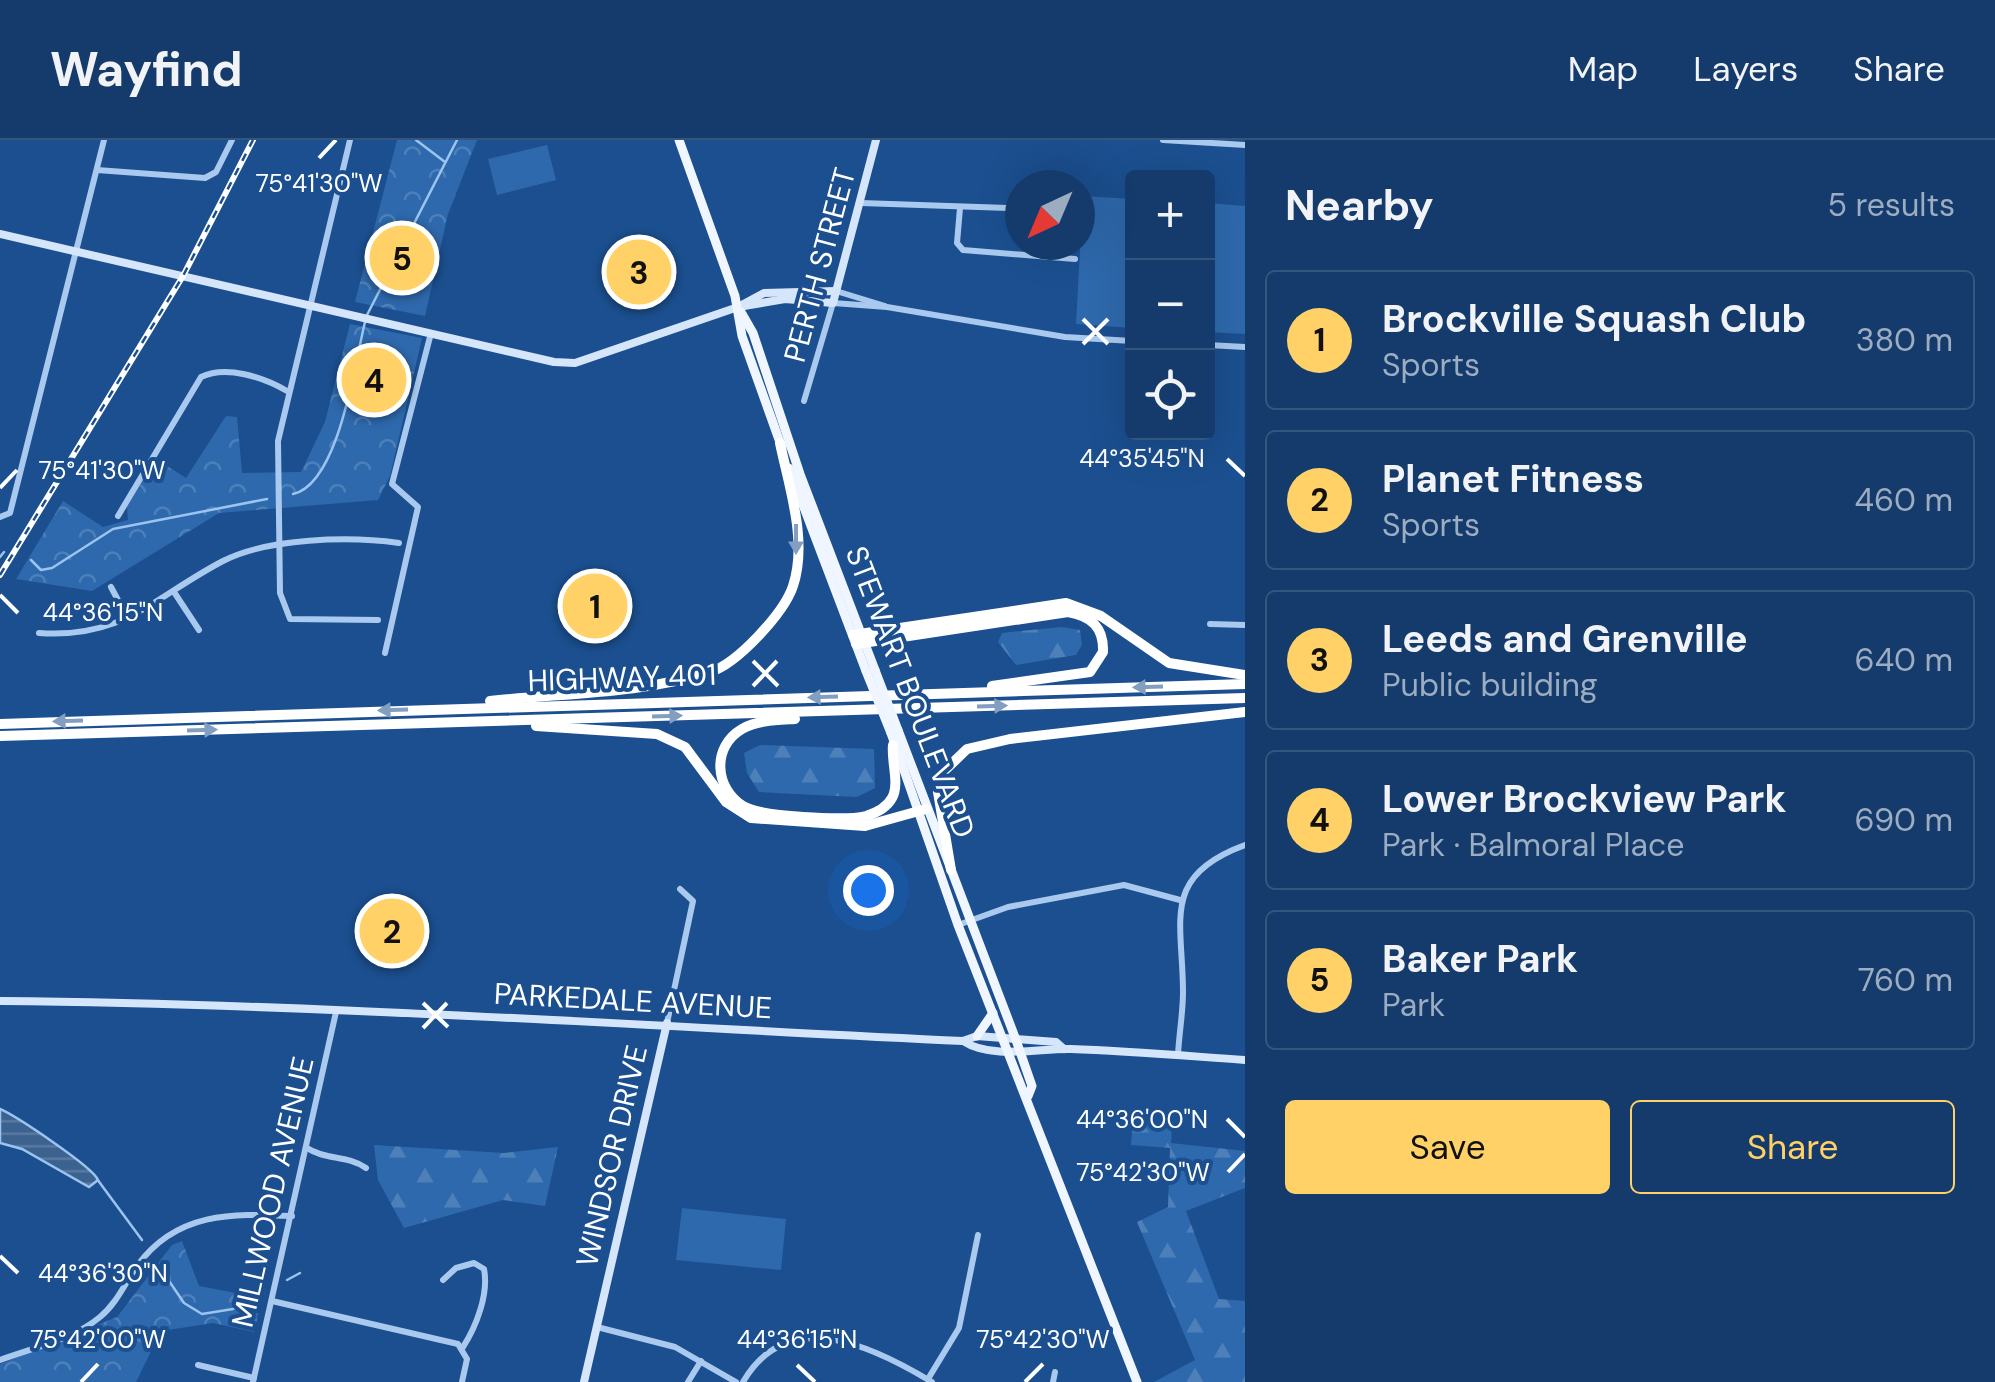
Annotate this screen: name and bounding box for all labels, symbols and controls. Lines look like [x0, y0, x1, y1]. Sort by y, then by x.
text: Wayfind [50, 38, 243, 101]
text: Map [1568, 46, 1638, 92]
text: Layers [1693, 46, 1798, 92]
text: Share [1853, 46, 1945, 92]
street label: PERTH STREET [775, 163, 864, 366]
text: 75°41'30"W [256, 167, 382, 200]
north arrow [1005, 170, 1095, 260]
map controls [1125, 170, 1215, 440]
button: + [1125, 170, 1215, 260]
text: Nearby [1285, 178, 1434, 233]
text: 5 results [1827, 184, 1955, 226]
pin: 5 [370, 220, 434, 296]
pin: 3 [606, 234, 672, 310]
button: − [1125, 260, 1215, 350]
text: Brockville Squash Club [1382, 294, 1806, 344]
text: 1 [1314, 319, 1325, 361]
text: 380 m [1856, 319, 1953, 361]
pin: 4 [342, 342, 406, 418]
text: Sports [1382, 344, 1480, 386]
button: locate [1125, 350, 1215, 440]
text: 44°35'45"N [1079, 442, 1205, 475]
text: 75°41'30"W [39, 454, 165, 487]
text: Planet Fitness [1382, 454, 1644, 504]
text: 2 [1310, 479, 1329, 521]
text: 460 m [1855, 479, 1953, 521]
text: Sports [1382, 504, 1480, 546]
one-way arrow [788, 523, 804, 555]
street label: STEWART BOULEVARD [837, 540, 984, 843]
pin: 1 [562, 568, 628, 644]
text: 44°36'15"N [43, 596, 163, 629]
text: Leeds and Grenville [1382, 614, 1748, 664]
text: 3 [1310, 639, 1329, 681]
text: 640 m [1855, 639, 1953, 681]
street label: HIGHWAY 401 [527, 655, 717, 700]
text: Public building [1382, 664, 1598, 706]
one-way arrow [1131, 680, 1163, 696]
one-way arrow [806, 690, 838, 706]
one-way arrow [977, 697, 1009, 713]
one-way arrow [376, 702, 408, 718]
one-way arrow [652, 707, 684, 723]
one-way arrow [52, 714, 84, 730]
one-way arrow [187, 722, 219, 738]
text: Lower Brockview Park [1382, 774, 1786, 824]
text: 4 [1309, 799, 1330, 841]
text: 690 m [1855, 799, 1953, 841]
text: Park · Balmoral Place [1382, 824, 1684, 866]
your location [843, 865, 894, 916]
pin: 2 [360, 894, 424, 968]
text: Baker Park [1382, 934, 1578, 984]
text: 5 [1310, 959, 1329, 1001]
text: 760 m [1858, 959, 1953, 1001]
street label: PARKEDALE AVENUE [493, 974, 773, 1027]
text: Park [1382, 984, 1445, 1026]
street label: WINDSOR DRIVE [567, 1041, 656, 1271]
street label: MILLWOOD AVENUE [222, 1053, 323, 1331]
button: Save [1285, 1100, 1610, 1194]
button: Share [1630, 1100, 1955, 1194]
text: 44°36'00"N [1076, 1103, 1208, 1136]
text: 75°42'30"W [1076, 1156, 1210, 1189]
text: 44°36'30"N [38, 1257, 168, 1290]
text: 75°42'00"W [30, 1323, 166, 1356]
text: 44°36'15"N [737, 1323, 857, 1356]
text: 75°42'30"W [976, 1323, 1110, 1356]

